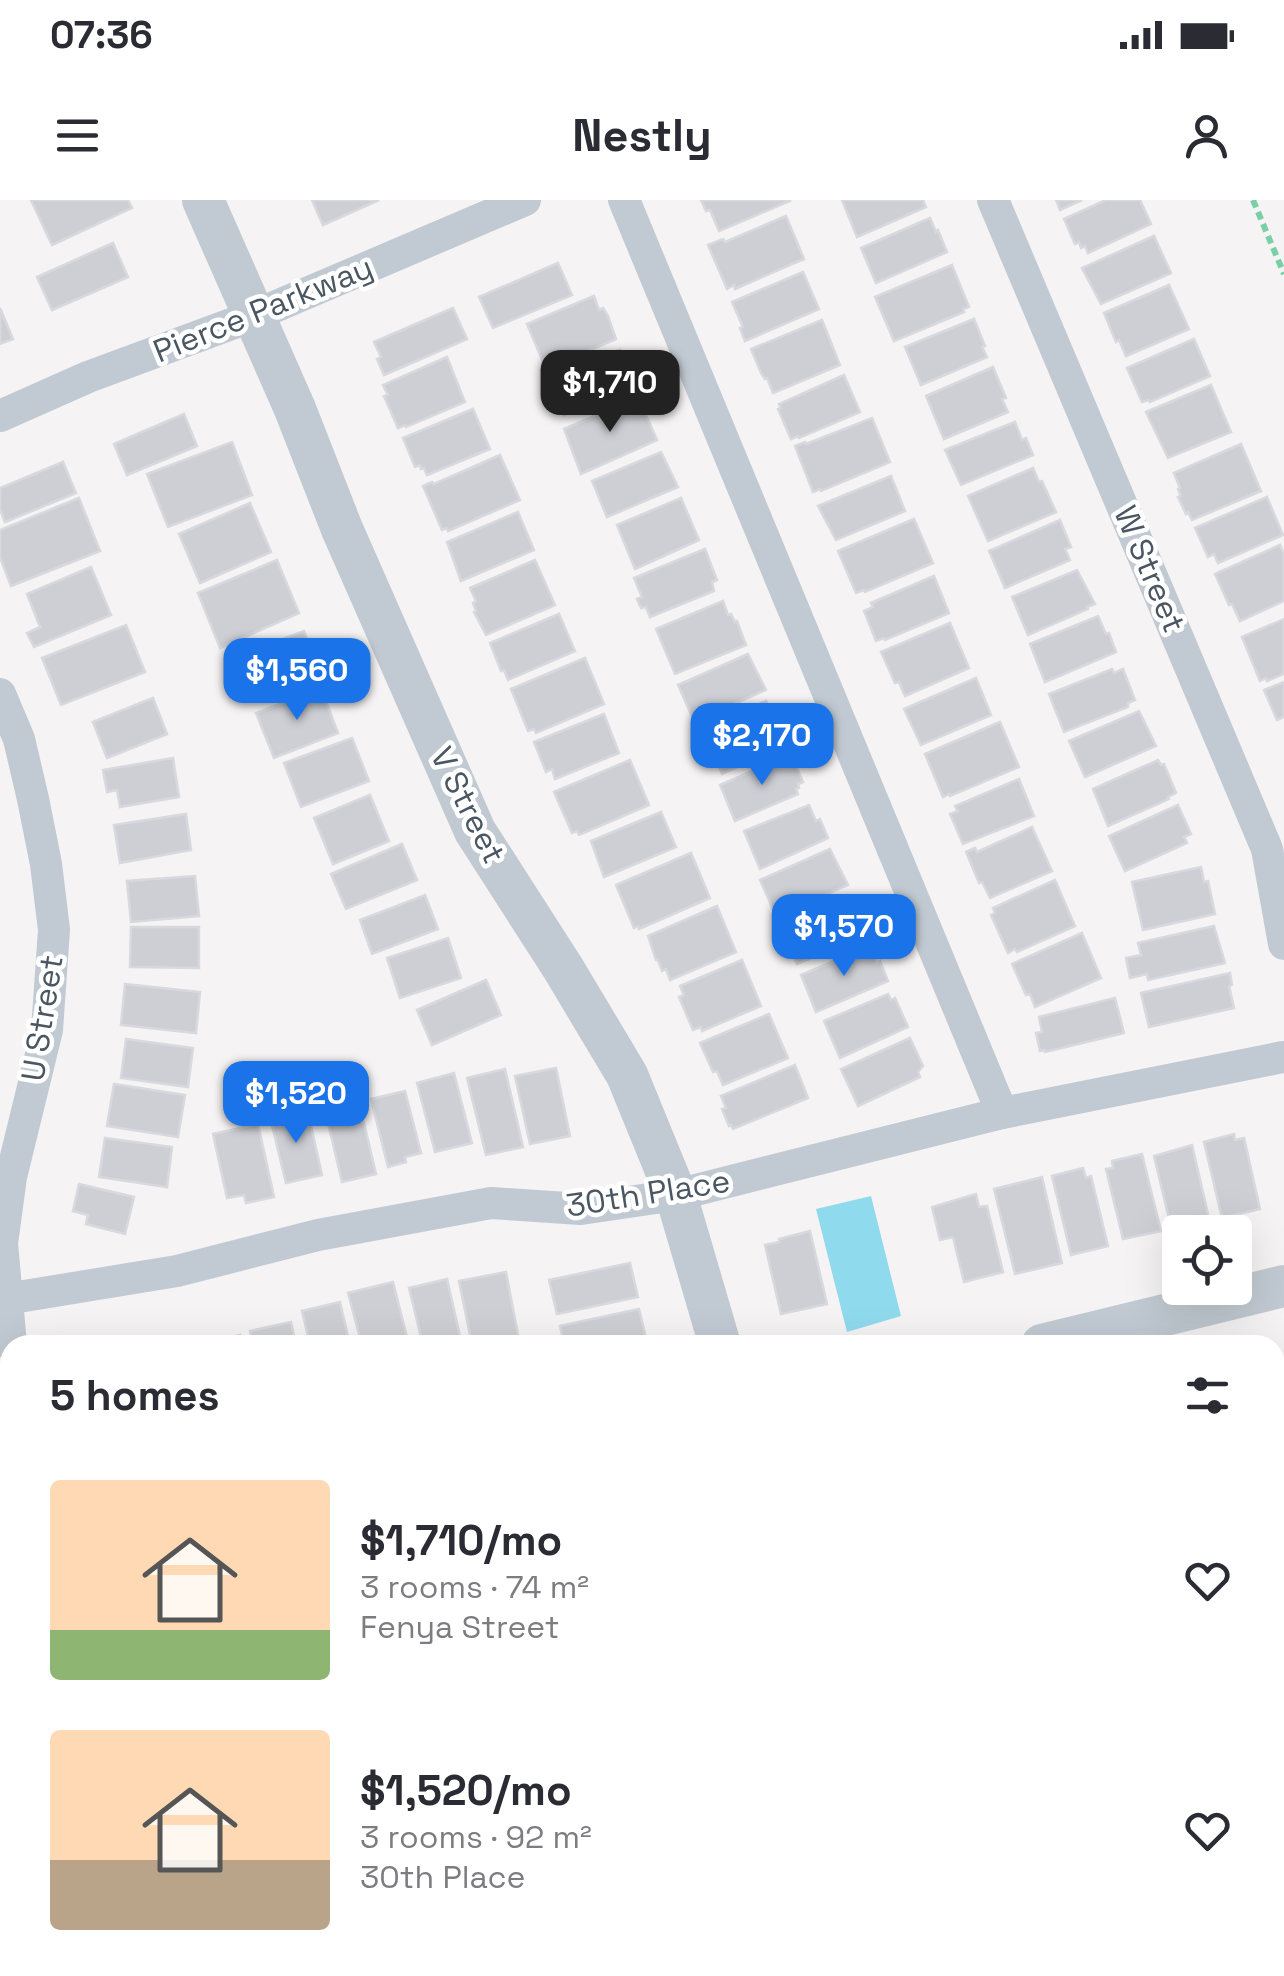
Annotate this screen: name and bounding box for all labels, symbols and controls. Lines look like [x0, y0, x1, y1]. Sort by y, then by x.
text: 07:36 [50, 11, 153, 59]
text: Nestly [572, 107, 712, 164]
icon: menu [50, 108, 105, 163]
icon: person [1179, 108, 1234, 163]
street label: Pierce Parkway [147, 247, 379, 371]
pin: $1,710 [529, 350, 691, 435]
text: $1,710 [563, 362, 657, 402]
street label: W Street [1105, 500, 1195, 638]
pin: $1,560 [216, 638, 378, 723]
text: $1,560 [246, 650, 348, 690]
pin: $2,170 [681, 703, 843, 788]
text: $2,170 [713, 715, 811, 755]
street label: V Street [422, 740, 514, 870]
pin: $1,570 [763, 894, 925, 979]
text: $1,570 [794, 906, 894, 946]
street label: U Street [12, 952, 72, 1084]
pin: $1,520 [215, 1061, 377, 1146]
text: $1,520 [245, 1073, 347, 1113]
street label: 30th Place [563, 1160, 733, 1226]
map controls [1162, 1215, 1252, 1305]
button: locate [1162, 1215, 1252, 1305]
icon: filters [1180, 1368, 1235, 1423]
text: 5 homes [50, 1369, 220, 1422]
text: $1,710/mo [360, 1514, 562, 1567]
icon: home [130, 1520, 250, 1640]
icon: heart [1180, 1553, 1235, 1608]
text: 3 rooms · 74 m² [360, 1567, 589, 1607]
text: Fenya Street [360, 1607, 559, 1647]
text: $1,520/mo [360, 1764, 572, 1817]
icon: home [130, 1770, 250, 1890]
icon: heart [1180, 1803, 1235, 1858]
text: 3 rooms · 92 m² [360, 1817, 592, 1857]
text: 30th Place [360, 1857, 526, 1897]

